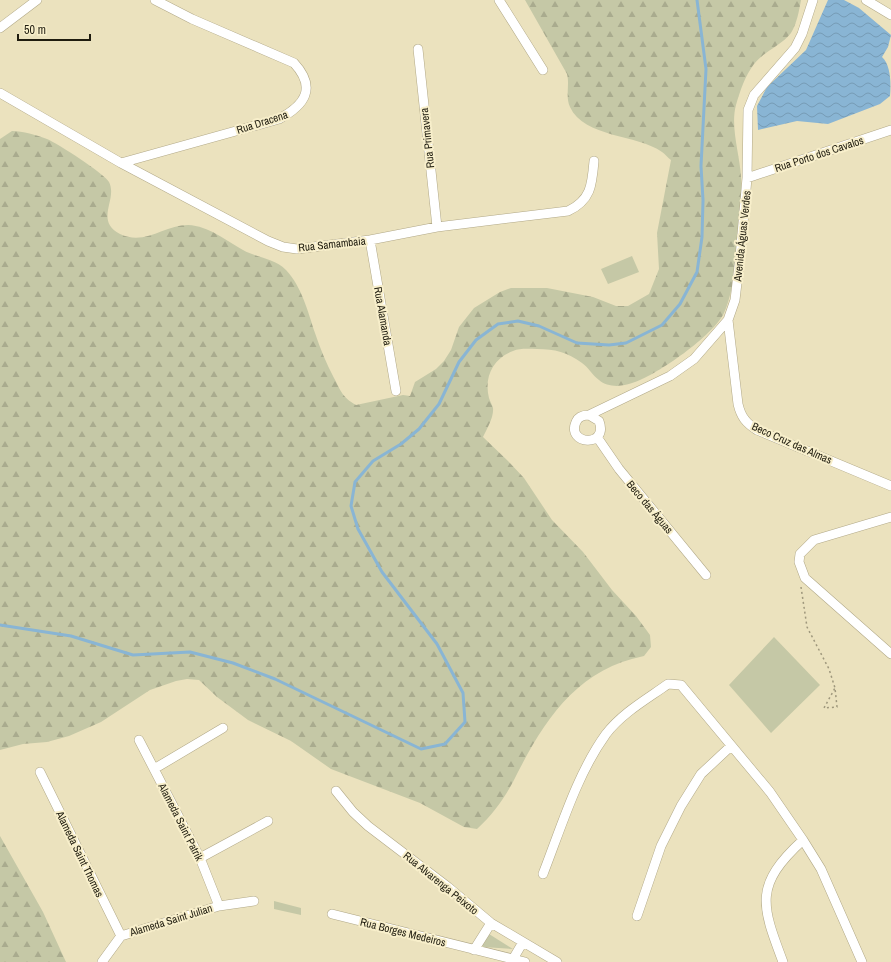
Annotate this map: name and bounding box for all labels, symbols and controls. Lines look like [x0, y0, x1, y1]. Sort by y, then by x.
scale bar [18, 16, 90, 42]
text: 50 m [24, 22, 46, 38]
street label: Rua Dracena [235, 107, 289, 137]
street label: Rua Primavera [417, 107, 437, 169]
street label: Rua Porto dos Cavalos [773, 133, 866, 175]
street label: Avenida Águas Verdes [730, 189, 754, 283]
street label: Rua Samambaia [298, 234, 366, 254]
street label: Rua Alamanda [371, 286, 395, 346]
street label: Beco Cruz das Almas [750, 419, 835, 467]
street label: Beco das Águas [624, 478, 677, 537]
street label: Alameda Saint Patrik [155, 780, 207, 864]
street label: Alameda Saint Thomas [53, 808, 107, 900]
street label: Rua Alvarenga Peixoto [401, 849, 481, 917]
street label: Alameda Saint Julian [127, 901, 214, 940]
street label: Rua Borges Medeiros [359, 915, 448, 950]

